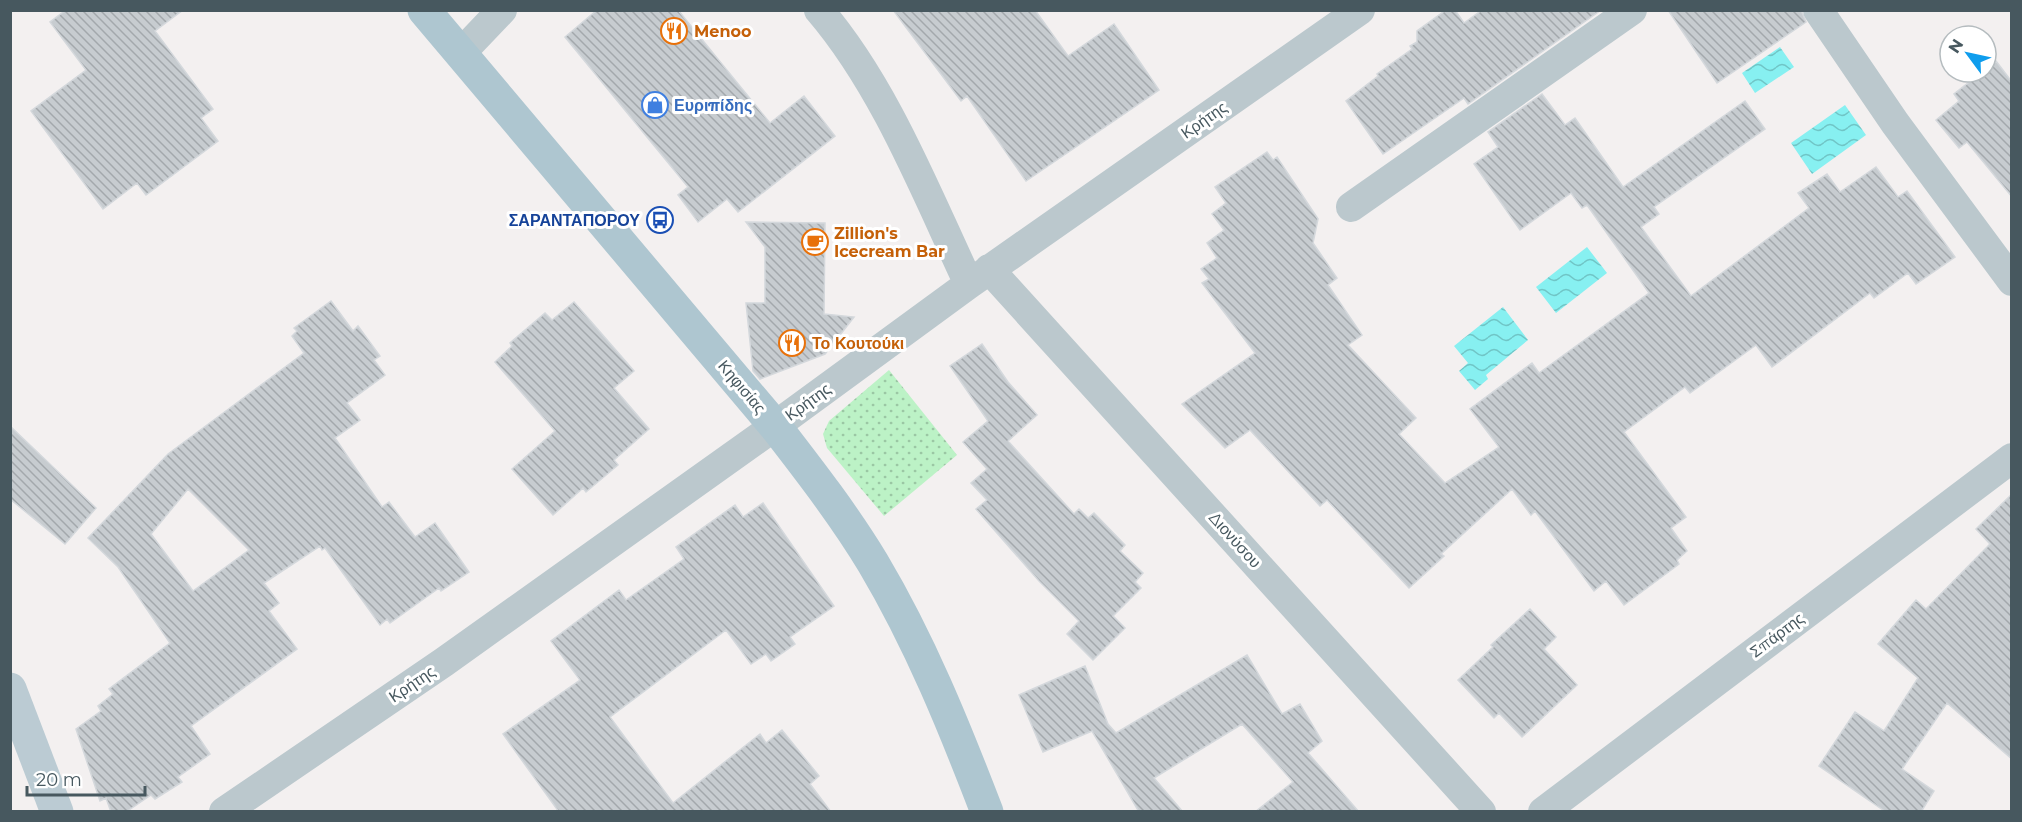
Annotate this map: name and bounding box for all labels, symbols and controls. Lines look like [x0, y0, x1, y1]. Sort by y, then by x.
restaurant icon: Menoo [659, 16, 689, 46]
place label: Menoo [694, 22, 751, 41]
north arrow [1938, 24, 1998, 84]
text: N [1944, 36, 1967, 57]
shop icon: Ευριπίδης [640, 90, 670, 120]
place label: Ευριπίδης [674, 96, 752, 115]
street label: Κρήτης [1177, 97, 1231, 143]
bus stop icon: ΣΑΡΑΝΤΑΠΟΡΟΥ [645, 205, 675, 235]
place label: ΣΑΡΑΝΤΑΠΟΡΟΥ [509, 211, 640, 230]
place label: Zillion's Icecream Bar [834, 224, 945, 261]
cafe icon: Zillion's Icecream Bar [800, 227, 830, 257]
restaurant icon: Το Κουτούκι [777, 328, 807, 358]
place label: Το Κουτούκι [812, 334, 904, 353]
street label: Κηφισίας [714, 356, 770, 418]
street label: Κρήτης [782, 379, 835, 425]
street label: Διονύσου [1205, 508, 1265, 572]
street label: Σπάρτης [1746, 608, 1808, 661]
street label: Κρήτης [385, 662, 439, 706]
scale bar [27, 759, 146, 797]
text: 20 m [36, 769, 82, 791]

